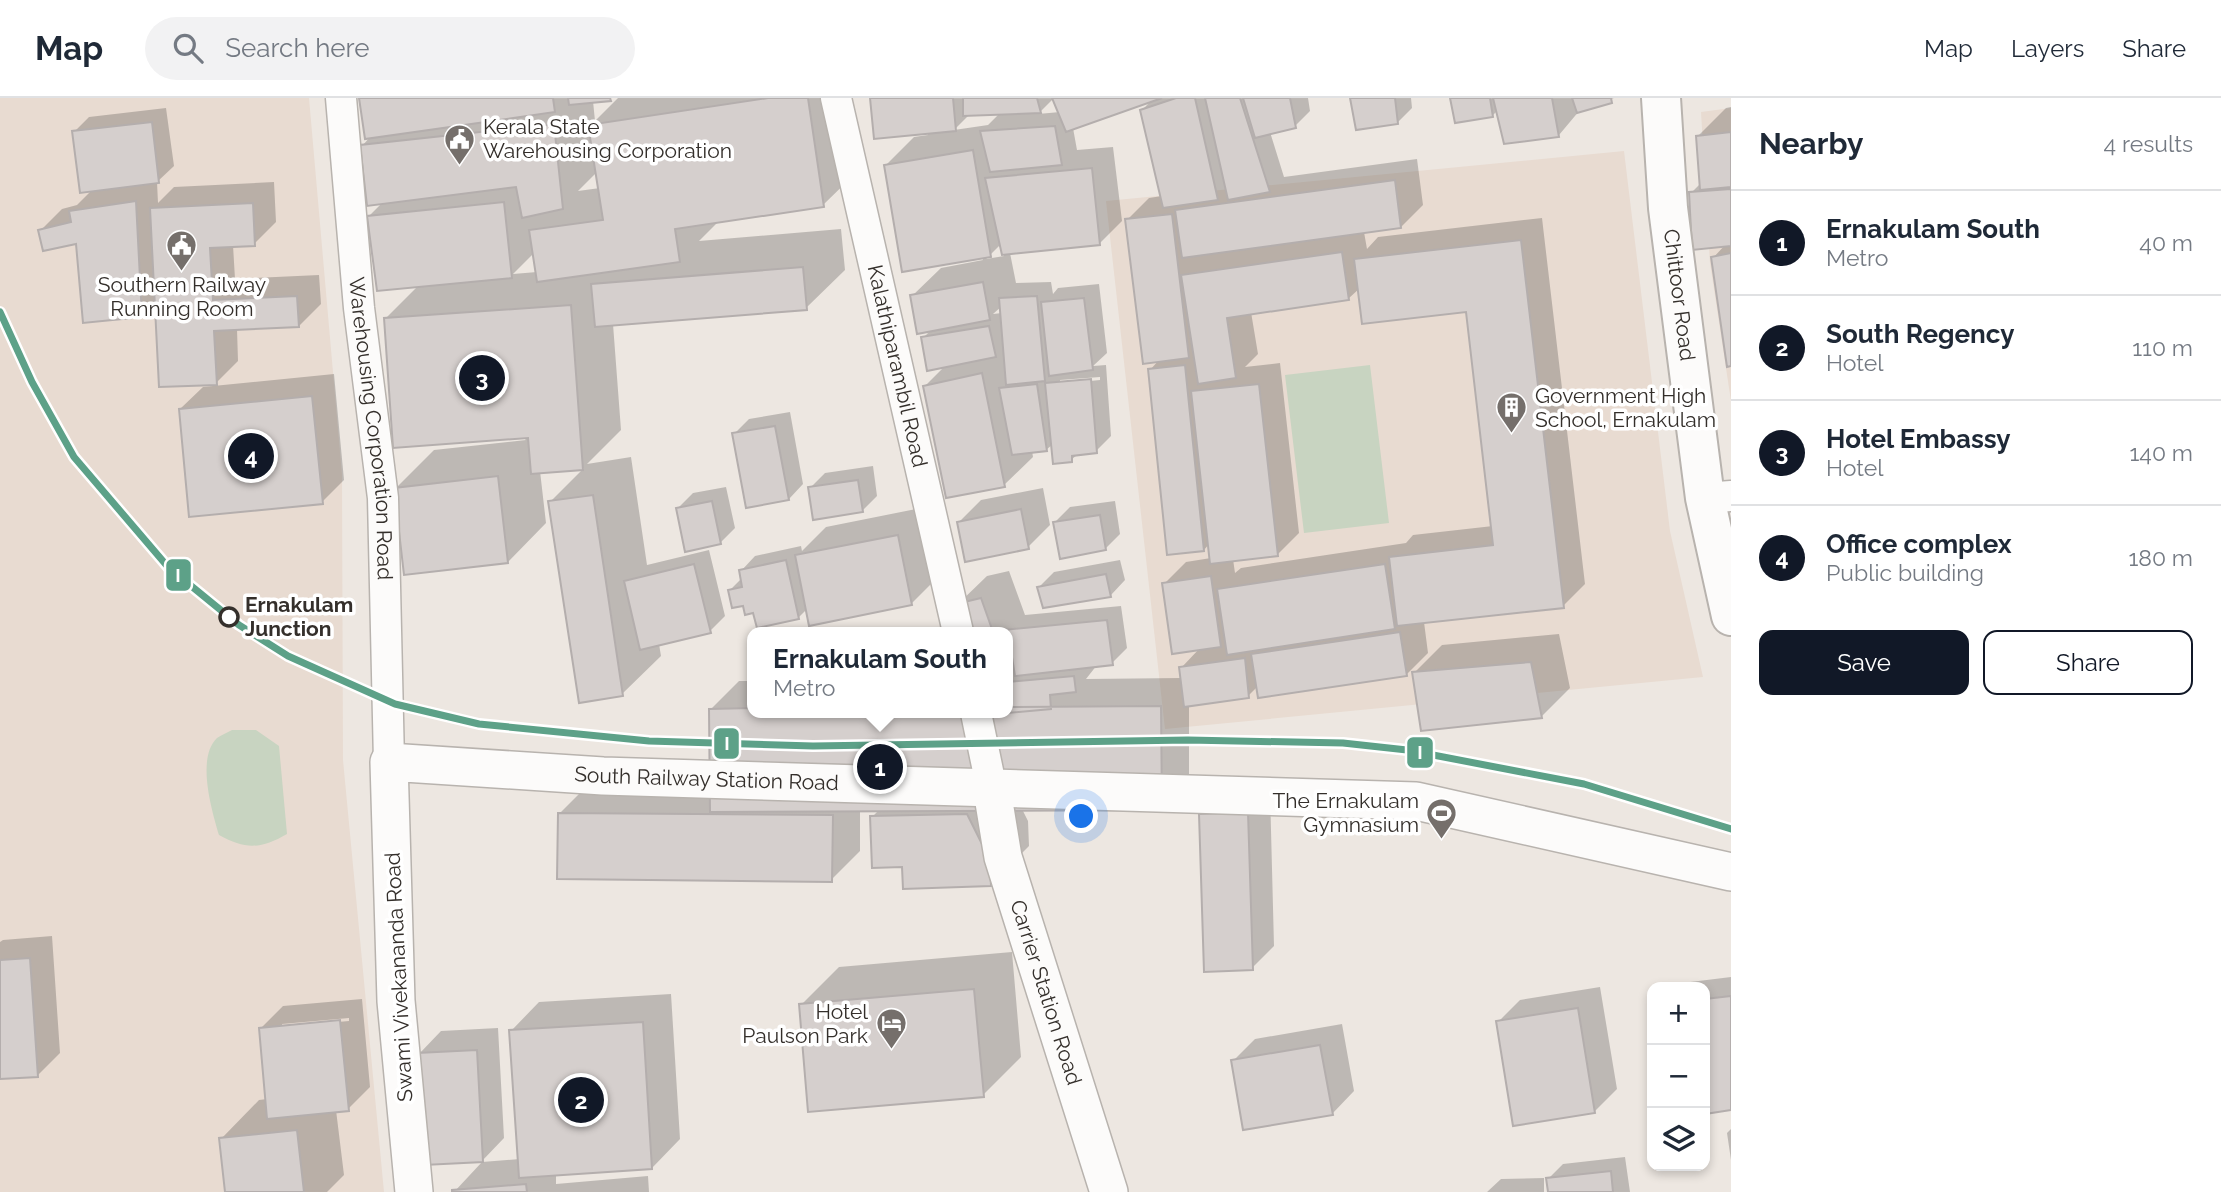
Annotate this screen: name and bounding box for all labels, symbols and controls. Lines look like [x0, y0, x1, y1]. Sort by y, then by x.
search box [145, 17, 635, 80]
text: Map [35, 29, 103, 68]
icon: search [169, 29, 207, 67]
text: Search here [225, 33, 370, 63]
text: Map [1924, 34, 1973, 63]
text: Layers [2011, 34, 2084, 63]
text: Share [2122, 34, 2186, 63]
place label: Kerala State Warehousing Corporation [483, 114, 732, 163]
public building icon: Kerala State Warehousing Corporation [443, 122, 477, 166]
text: Nearby [1759, 126, 1863, 161]
text: 4 results [2104, 130, 2193, 157]
text: Ernakulam South [1826, 214, 2040, 244]
public building icon: Southern Railway Running Room [165, 228, 199, 272]
street label: Chittoor Road [1659, 228, 1700, 362]
text: 1 [1776, 229, 1788, 256]
text: 40 m [2139, 229, 2193, 256]
text: Metro [1826, 244, 1888, 271]
street label: Kalathiparambil Road [863, 262, 933, 470]
place label: Southern Railway Running Room [98, 272, 266, 321]
street label: Warehousing Corporation Road [344, 276, 398, 580]
text: South Regency [1826, 319, 2015, 349]
text: 2 [1776, 334, 1788, 361]
text: 110 m [2132, 334, 2193, 361]
text: Hotel [1826, 349, 1884, 376]
pin: 3 [459, 352, 505, 404]
place label: Government High School, Ernakulam [1535, 383, 1716, 432]
building icon: Government High School, Ernakulam [1495, 391, 1529, 435]
text: Hotel Embassy [1826, 424, 2011, 454]
pin: 4 [228, 430, 274, 482]
text: 3 [1776, 439, 1788, 466]
text: 140 m [2130, 439, 2193, 466]
text: Hotel [1826, 454, 1884, 481]
text: Office complex [1826, 529, 2012, 559]
text: 4 [1775, 544, 1789, 571]
text: 180 m [2128, 544, 2193, 571]
line badge: I [165, 558, 192, 592]
text: Public building [1826, 559, 1984, 586]
text: I [175, 564, 181, 586]
place label: Ernakulam Junction [245, 592, 353, 641]
marker: Ernakulam Junction [219, 607, 239, 627]
popup [747, 627, 1013, 718]
button: Save [1759, 630, 1969, 695]
button: Share [1983, 630, 2193, 695]
text: Ernakulam South [773, 644, 987, 674]
text: Metro [773, 674, 836, 701]
line badge: I [713, 727, 740, 760]
text: I [724, 732, 730, 754]
line badge: I [1406, 736, 1434, 769]
pin: 1 [857, 741, 903, 793]
text: I [1417, 741, 1423, 763]
street label: South Railway Station Road [574, 761, 839, 795]
place label: The Ernakulam Gymnasium [1272, 788, 1419, 837]
sports icon: The Ernakulam Gymnasium [1425, 796, 1459, 840]
your location [1064, 799, 1098, 833]
street label: Swami Vivekananda Road [379, 852, 418, 1102]
street label: Carrier Station Road [1005, 897, 1087, 1088]
map controls [1647, 982, 1710, 1171]
button: + [1647, 982, 1710, 1045]
place label: Hotel Paulson Park [742, 999, 868, 1048]
hotel icon: Hotel Paulson Park [874, 1007, 908, 1051]
button: − [1647, 1045, 1710, 1108]
pin: 2 [558, 1074, 604, 1126]
button: layers [1647, 1108, 1710, 1171]

